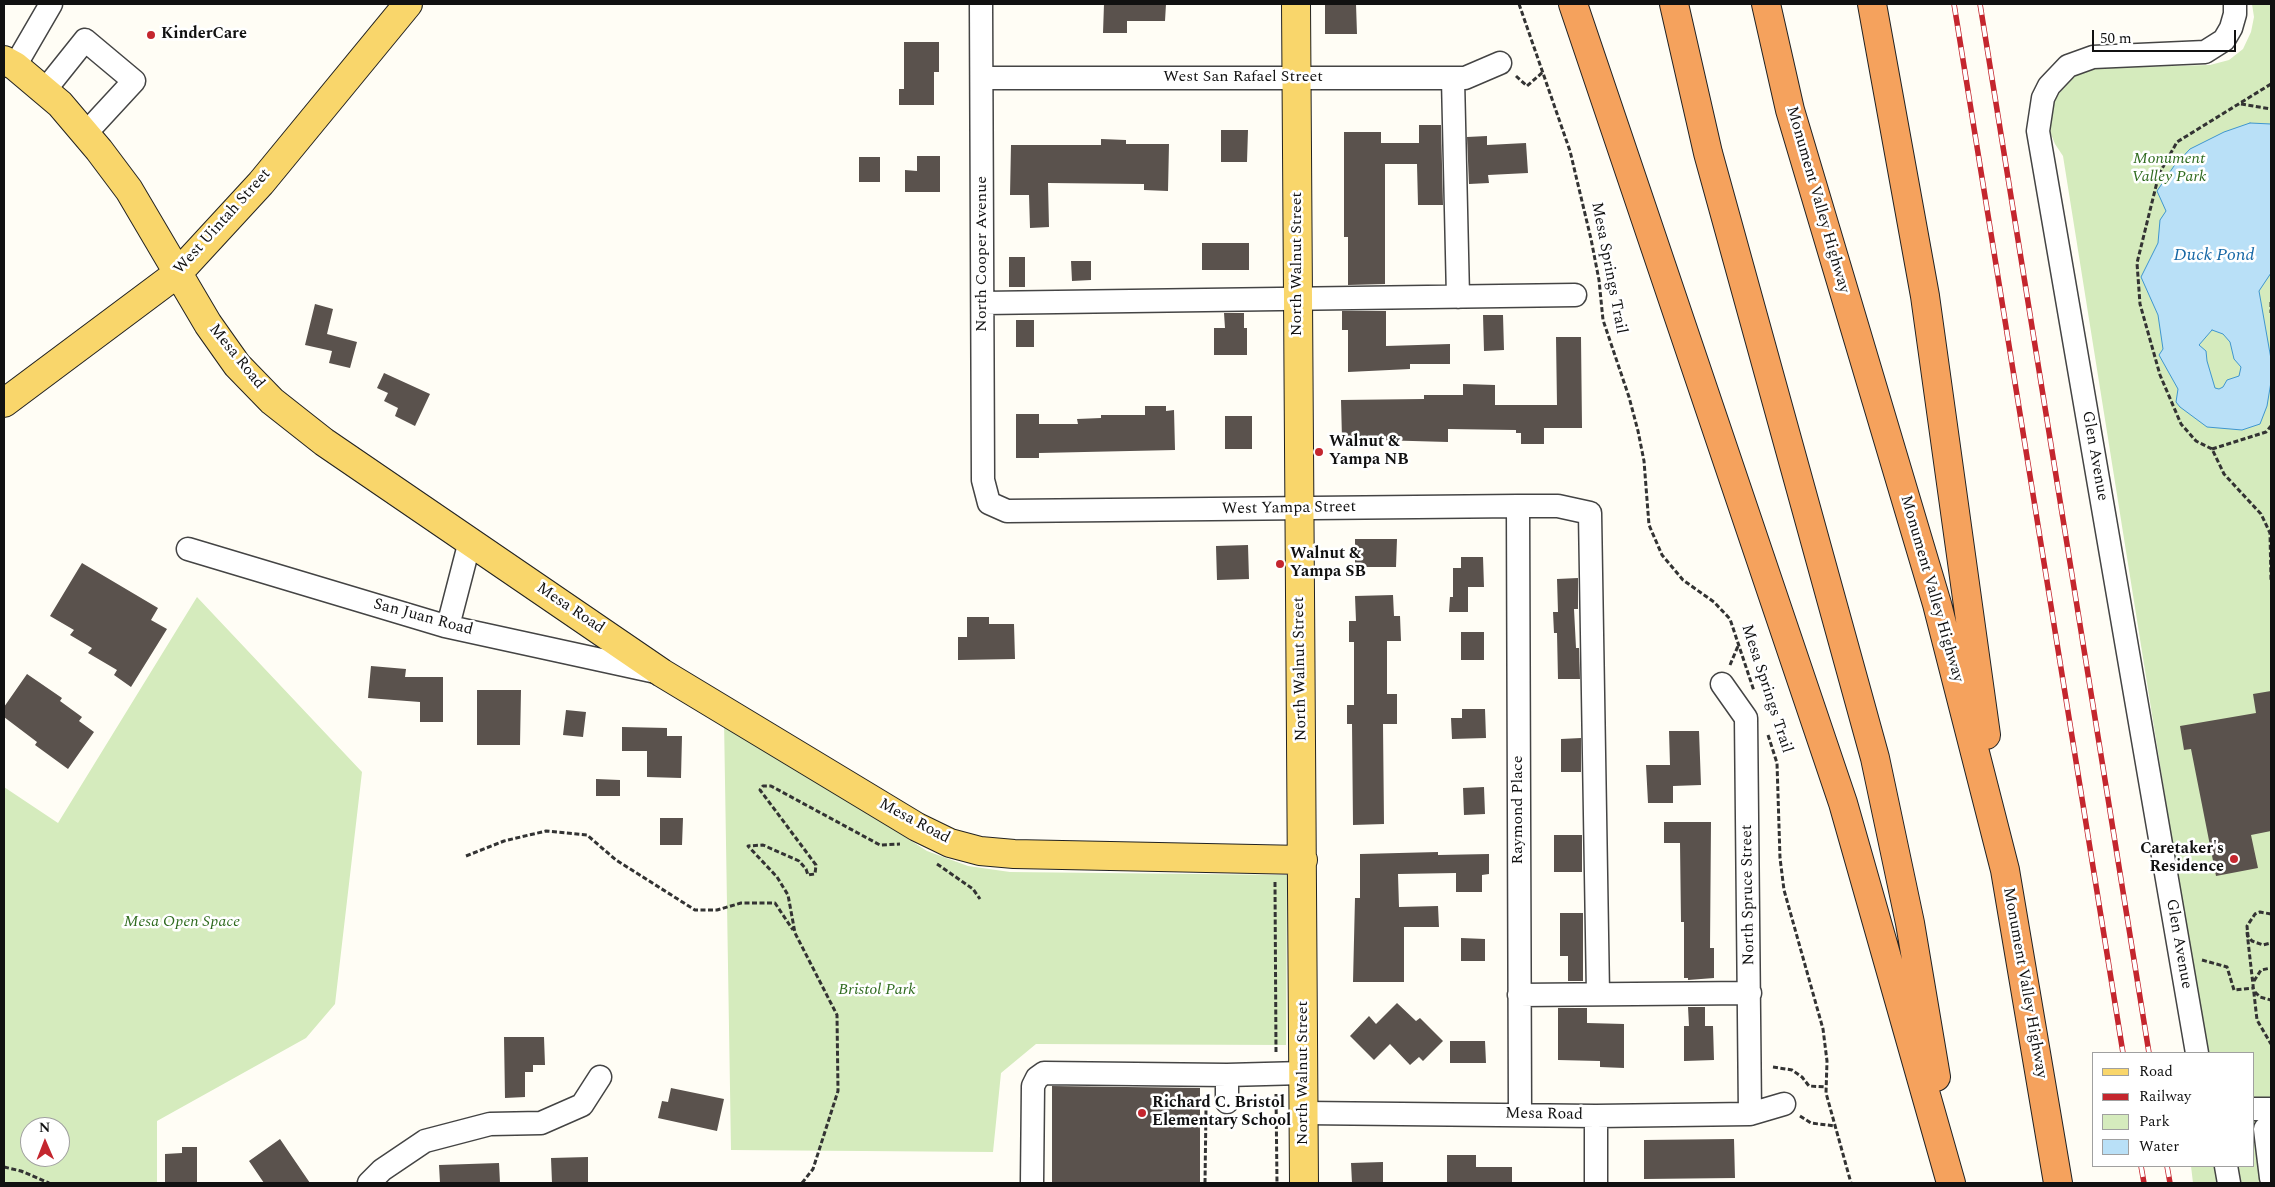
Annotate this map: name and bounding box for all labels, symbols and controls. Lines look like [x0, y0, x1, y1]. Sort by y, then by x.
scale bar [2095, 20, 2239, 52]
place label: KinderCare [161, 25, 247, 45]
text: 50 m [2100, 27, 2132, 50]
marker: KinderCare [145, 29, 157, 41]
street label: West San Rafael Street [1163, 68, 1323, 88]
street label: Monument Valley Highway [1781, 104, 1853, 296]
park label: Monument Valley Park [2132, 150, 2206, 188]
street label: West Uintah Street [171, 165, 275, 279]
street label: North Cooper Avenue [973, 176, 993, 332]
street label: North Walnut Street [1288, 192, 1308, 336]
street label: Mesa Springs Trail [1586, 200, 1630, 336]
water label: Duck Pond [2173, 245, 2255, 267]
street label: Mesa Road [204, 321, 268, 393]
street label: Glen Avenue [2077, 410, 2111, 502]
place label: Walnut & Yampa NB [1329, 433, 1409, 471]
marker: Walnut & Yampa NB [1313, 446, 1325, 458]
street label: Monument Valley Highway [1895, 493, 1967, 685]
street label: West Yampa Street [1222, 498, 1356, 520]
place label: Walnut & Yampa SB [1290, 545, 1366, 583]
marker: Walnut & Yampa SB [1274, 558, 1286, 570]
street label: Mesa Road [532, 579, 608, 639]
street label: San Juan Road [371, 596, 475, 640]
street label: North Walnut Street [1290, 597, 1312, 741]
street label: Mesa Springs Trail [1736, 622, 1796, 756]
street label: Raymond Place [1509, 756, 1529, 864]
street label: Mesa Road [875, 795, 953, 849]
street label: North Spruce Street [1738, 824, 1760, 966]
place label: Caretaker's Residence [2140, 840, 2224, 878]
marker: Caretaker's Residence [2228, 853, 2240, 865]
street label: Monument Valley Highway [1998, 886, 2050, 1080]
street label: Glen Avenue [2161, 898, 2195, 990]
park label: Mesa Open Space [124, 913, 240, 933]
park label: Bristol Park [838, 981, 916, 1001]
street label: North Walnut Street [1294, 1001, 1314, 1145]
legend [2092, 1052, 2255, 1167]
text: Road [2139, 1060, 2173, 1083]
text: Railway [2139, 1085, 2191, 1108]
place label: Richard C. Bristol Elementary School [1152, 1094, 1291, 1132]
street label: Mesa Road [1505, 1105, 1583, 1125]
marker: Richard C. Bristol Elementary School [1136, 1107, 1148, 1119]
text: Park [2139, 1110, 2170, 1133]
north arrow [20, 1117, 70, 1167]
text: N [39, 1117, 51, 1138]
text: Water [2139, 1135, 2179, 1158]

